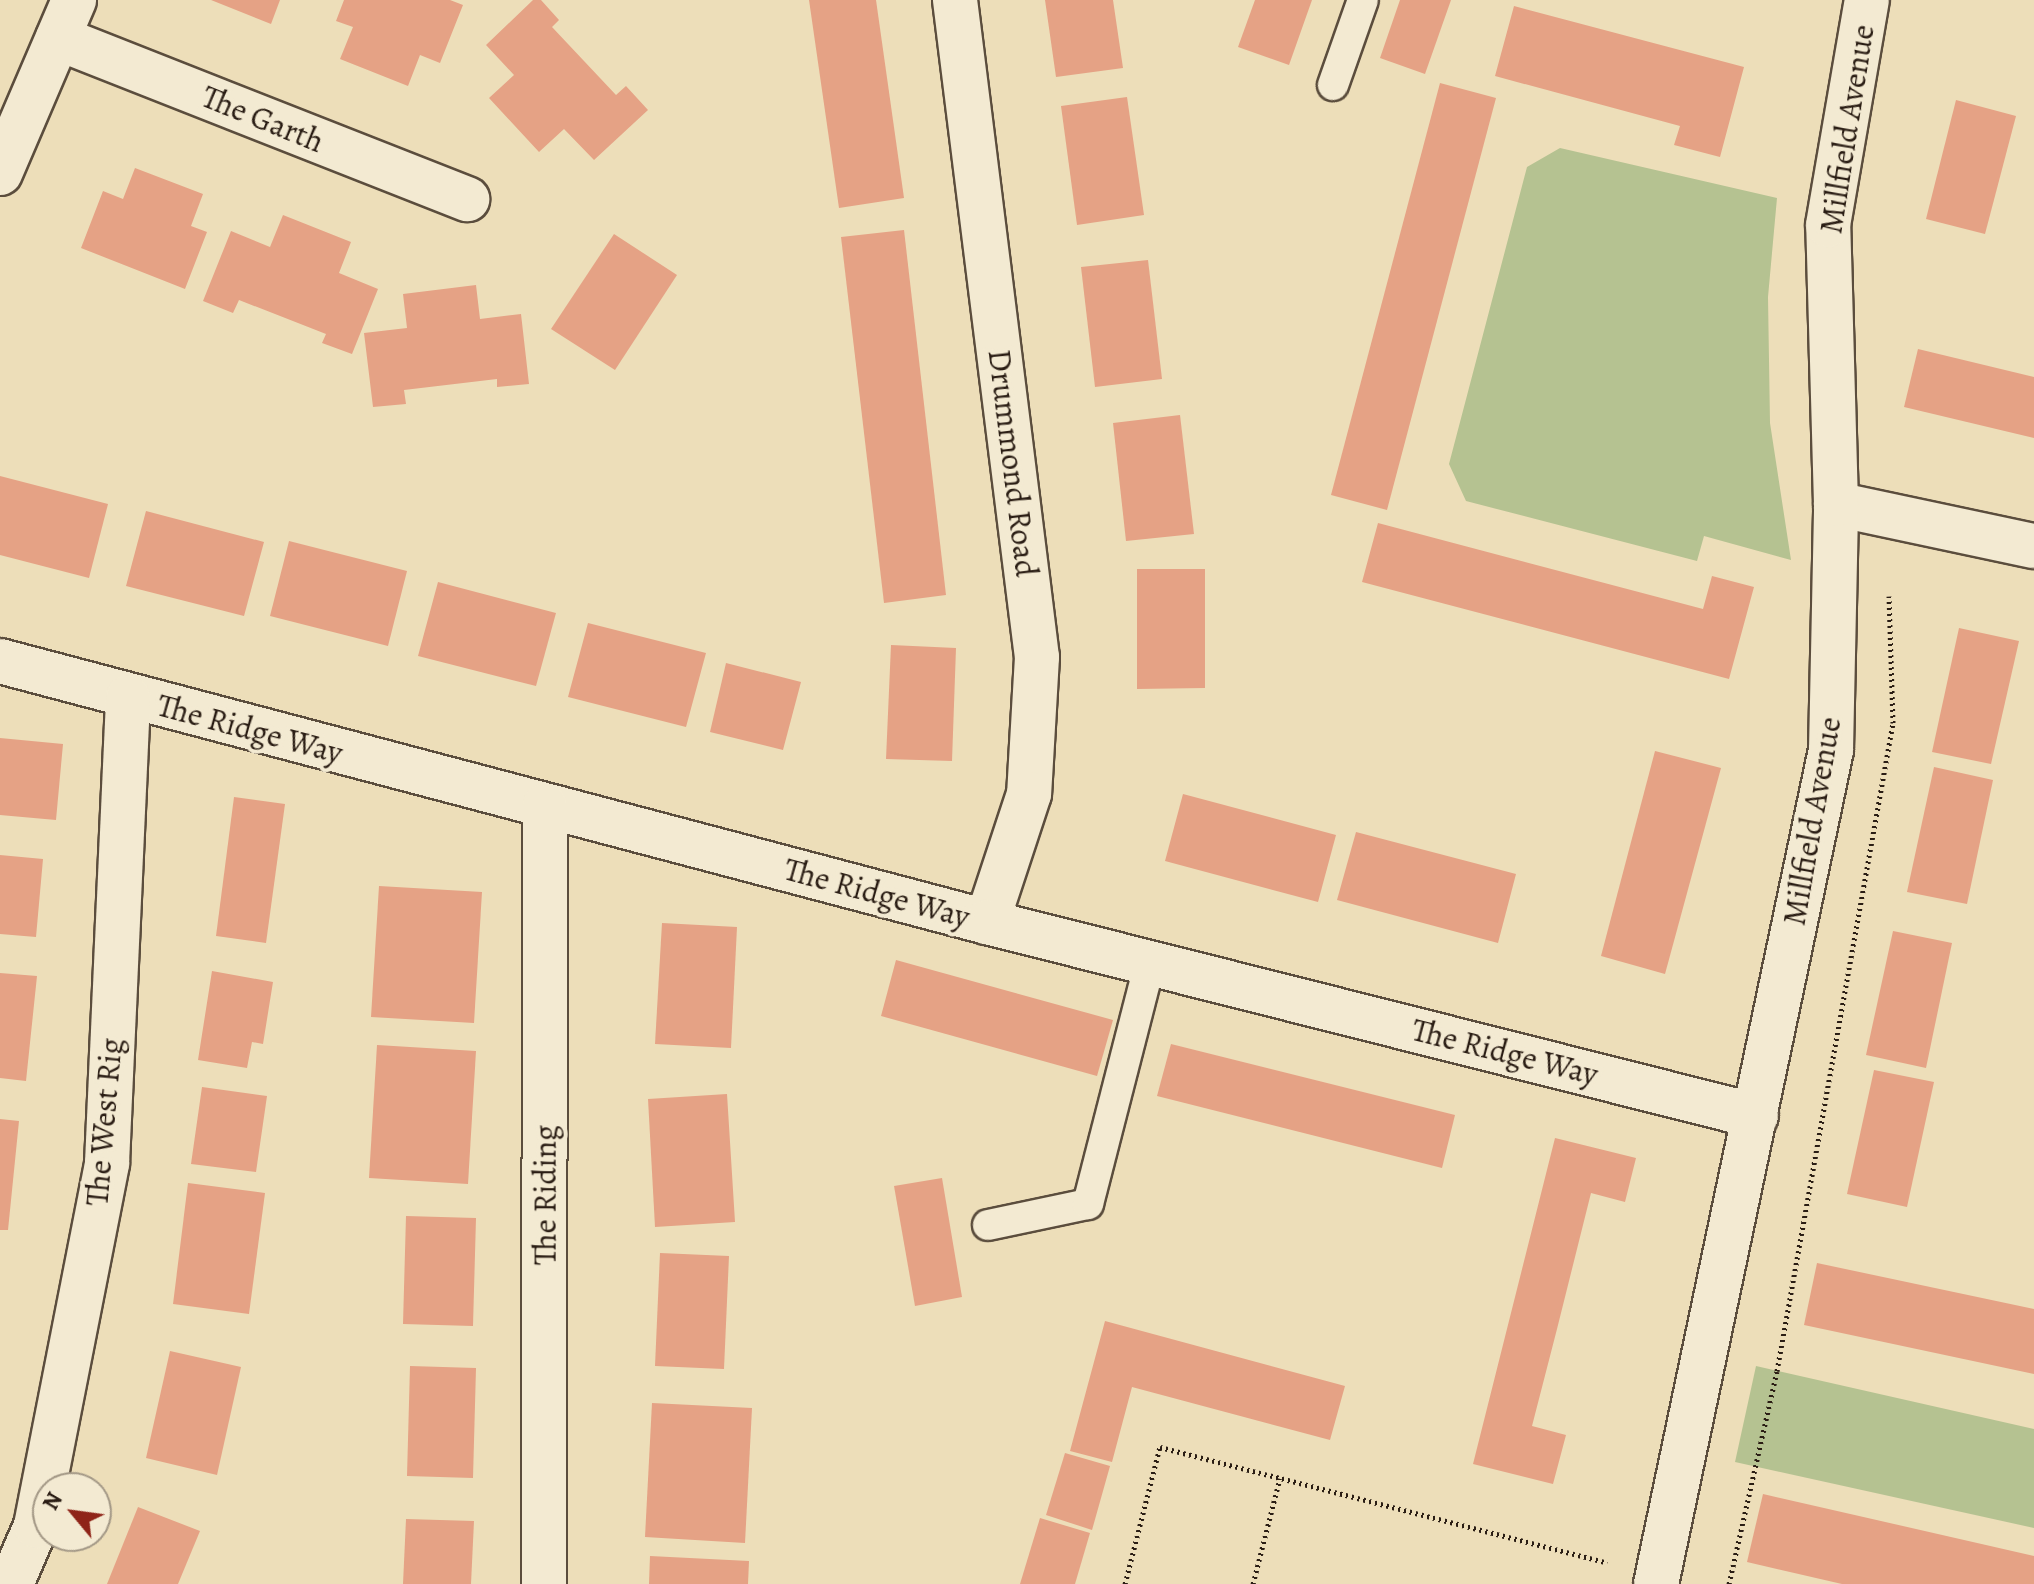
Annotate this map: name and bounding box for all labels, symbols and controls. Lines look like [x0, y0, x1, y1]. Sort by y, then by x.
street label: Millfield Avenue [1812, 22, 1882, 236]
street label: The Garth [196, 77, 330, 161]
street label: Drummond Road [980, 347, 1046, 579]
street label: The Ridge Way [153, 686, 347, 772]
street label: Millfield Avenue [1775, 714, 1849, 928]
street label: The Ridge Way [780, 850, 974, 936]
street label: The Ridge Way [1408, 1010, 1602, 1094]
street label: The West Rig [78, 1037, 130, 1207]
street label: The Riding [526, 1125, 564, 1265]
north arrow [32, 1472, 112, 1552]
text: N [36, 1487, 70, 1516]

